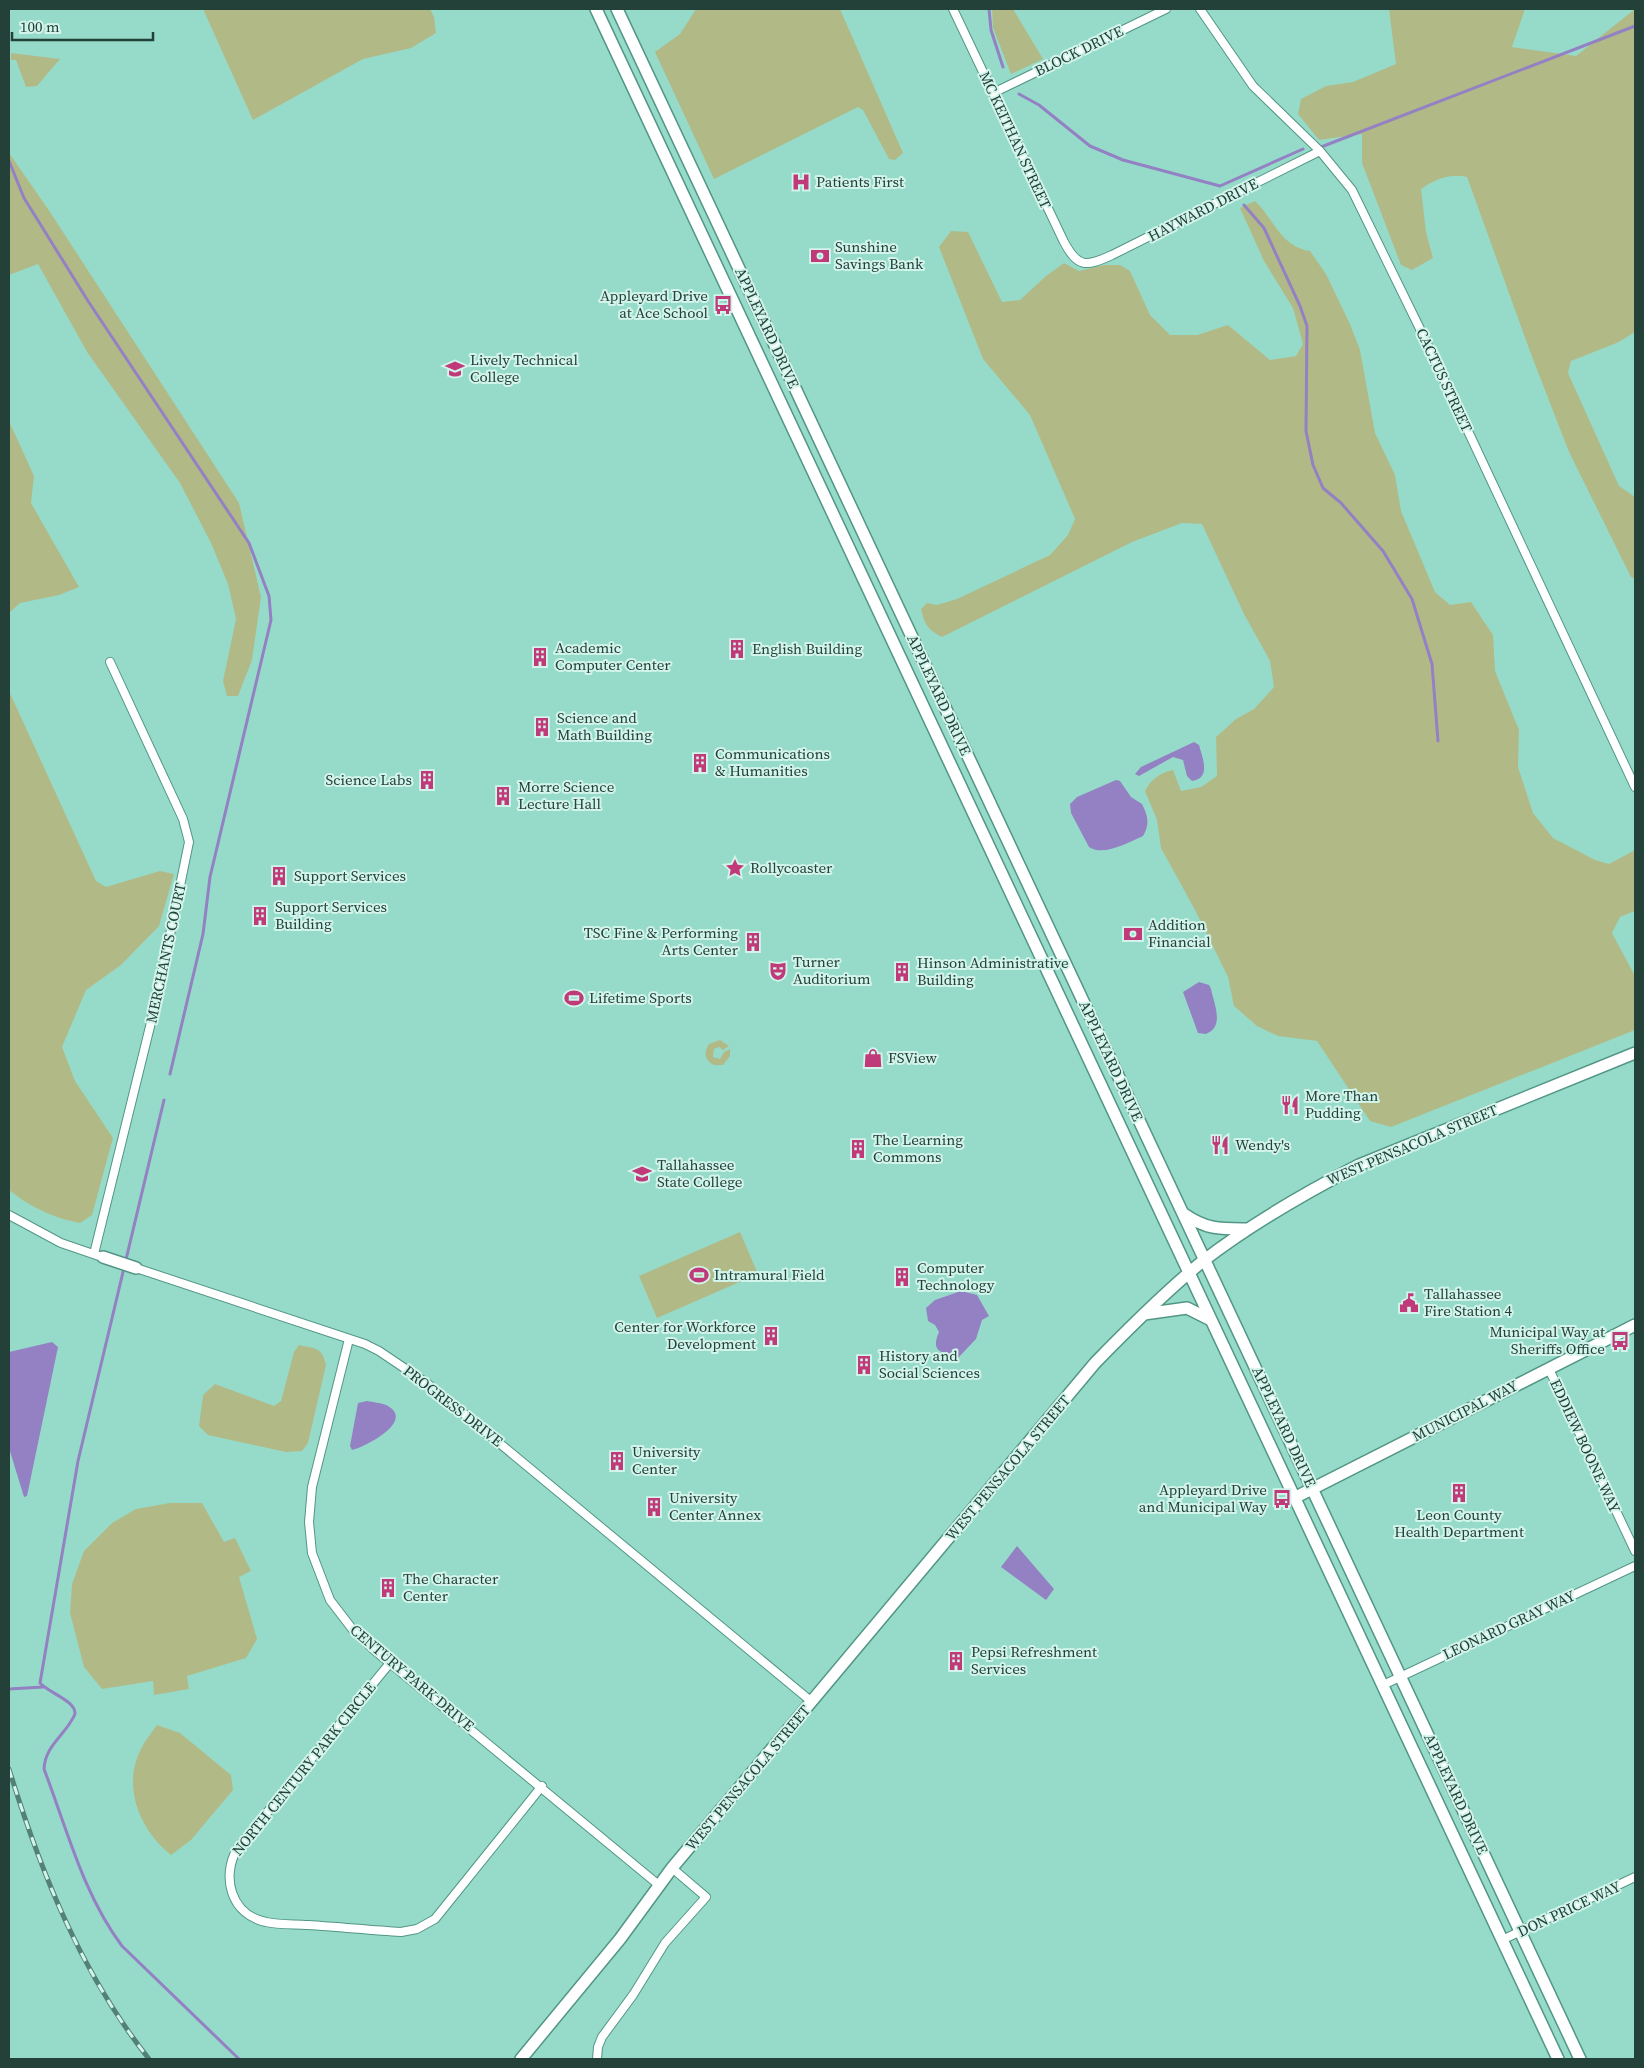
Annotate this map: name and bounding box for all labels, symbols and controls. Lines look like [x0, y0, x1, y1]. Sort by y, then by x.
scale bar [12, 10, 154, 42]
text: 100 m [20, 16, 60, 37]
street label: BLOCK DRIVE [1031, 20, 1127, 81]
street label: MC KEITHAN STREET [974, 68, 1057, 212]
hospital icon: Patients First [790, 171, 812, 193]
place label: Patients First [816, 171, 904, 192]
street label: HAYWARD DRIVE [1144, 173, 1262, 246]
place label: Sunshine Savings Bank [835, 236, 924, 274]
bank icon: Sunshine Savings Bank [809, 245, 831, 267]
street label: APPLEYARD DRIVE [730, 264, 805, 392]
place label: Appleyard Drive at Ace School [600, 285, 709, 323]
bus stop icon: Appleyard Drive at Ace School [712, 294, 734, 316]
street label: CACTUS STREET [1411, 324, 1478, 435]
place label: Lively Technical College [470, 349, 579, 387]
school or university icon: Lively Technical College [444, 358, 466, 380]
street label: APPLEYARD DRIVE [902, 631, 977, 759]
place label: Academic Computer Center [555, 637, 671, 675]
building icon: English Building [726, 638, 748, 660]
place label: English Building [752, 638, 862, 659]
building icon: Academic Computer Center [529, 646, 551, 668]
place label: Science and Math Building [557, 707, 652, 745]
building icon: Science and Math Building [531, 716, 553, 738]
place label: Communications & Humanities [715, 743, 830, 781]
building icon: Communications & Humanities [689, 752, 711, 774]
place label: Science Labs [326, 769, 412, 790]
building icon: Science Labs [416, 769, 438, 791]
place label: Morre Science Lecture Hall [518, 776, 615, 814]
building icon: Morre Science Lecture Hall [492, 785, 514, 807]
place icon: Rollycoaster [724, 857, 746, 879]
place label: Rollycoaster [750, 857, 833, 878]
building icon: Support Services [268, 865, 290, 887]
place label: Support Services [294, 865, 406, 886]
street label: MERCHANTS COURT [140, 881, 191, 1025]
place label: Support Services Building [275, 896, 387, 934]
building icon: Support Services Building [249, 905, 271, 927]
place label: Addition Financial [1148, 914, 1211, 952]
place label: TSC Fine & Performing Arts Center [584, 922, 739, 960]
bank icon: Addition Financial [1122, 923, 1144, 945]
building icon: TSC Fine & Performing Arts Center [742, 931, 764, 953]
place label: Turner Auditorium [793, 951, 871, 989]
place label: Hinson Administrative Building [917, 952, 1069, 990]
theatre icon: Turner Auditorium [767, 960, 789, 982]
building icon: Hinson Administrative Building [891, 961, 913, 983]
sports icon: Lifetime Sports [563, 987, 585, 1009]
place label: Lifetime Sports [589, 987, 692, 1008]
street label: APPLEYARD DRIVE [1074, 997, 1149, 1125]
shop icon: FSView [862, 1047, 884, 1069]
place label: FSView [888, 1047, 938, 1068]
place label: More Than Pudding [1305, 1085, 1378, 1123]
restaurant icon: More Than Pudding [1279, 1094, 1301, 1116]
street label: WEST PENSACOLA STREET [1323, 1099, 1501, 1190]
place label: The Learning Commons [873, 1129, 963, 1167]
restaurant icon: Wendy's [1209, 1134, 1231, 1156]
place label: Wendy's [1235, 1134, 1290, 1155]
building icon: The Learning Commons [847, 1138, 869, 1160]
place label: Tallahassee State College [657, 1154, 743, 1192]
school or university icon: Tallahassee State College [631, 1163, 653, 1185]
place label: Computer Technology [917, 1257, 995, 1295]
sports icon: Intramural Field [688, 1264, 710, 1286]
place label: Intramural Field [714, 1264, 825, 1285]
building icon: Computer Technology [891, 1266, 913, 1288]
place label: Tallahassee Fire Station 4 [1424, 1283, 1513, 1321]
public building icon: Tallahassee Fire Station 4 [1398, 1292, 1420, 1314]
place label: Center for Workforce Development [614, 1316, 756, 1354]
place label: Municipal Way at Sheriffs Office [1489, 1321, 1605, 1359]
building icon: Center for Workforce Development [760, 1325, 782, 1347]
bus stop icon: Municipal Way at Sheriffs Office [1609, 1330, 1631, 1352]
place label: History and Social Sciences [879, 1345, 980, 1383]
building icon: History and Social Sciences [853, 1354, 875, 1376]
street label: PROGRESS DRIVE [399, 1360, 508, 1451]
street label: APPLEYARD DRIVE [1247, 1363, 1322, 1491]
street label: MUNICIPAL WAY [1408, 1375, 1522, 1446]
street label: EDDIEW BOONE WAY [1545, 1375, 1626, 1517]
street label: WEST PENSACOLA STREET [940, 1390, 1075, 1545]
place label: University Center [632, 1441, 701, 1479]
building icon: University Center [606, 1450, 628, 1472]
place label: Appleyard Drive and Municipal Way [1139, 1479, 1267, 1517]
building icon: Leon County Health Department [1448, 1482, 1470, 1504]
place label: University Center Annex [669, 1487, 761, 1525]
bus stop icon: Appleyard Drive and Municipal Way [1271, 1488, 1293, 1510]
building icon: University Center Annex [643, 1496, 665, 1518]
place label: Leon County Health Department [1394, 1504, 1524, 1542]
place label: The Character Center [403, 1568, 499, 1606]
building icon: The Character Center [377, 1577, 399, 1599]
street label: LEONARD GRAY WAY [1439, 1584, 1579, 1664]
street label: CENTURY PARK DRIVE [346, 1619, 479, 1736]
place label: Pepsi Refreshment Services [971, 1641, 1097, 1679]
building icon: Pepsi Refreshment Services [945, 1650, 967, 1672]
street label: NORTH CENTURY PARK CIRCLE [227, 1677, 380, 1860]
street label: WEST PENSACOLA STREET [680, 1700, 815, 1855]
street label: APPLEYARD DRIVE [1419, 1730, 1494, 1858]
street label: DON PRICE WAY [1514, 1875, 1624, 1942]

